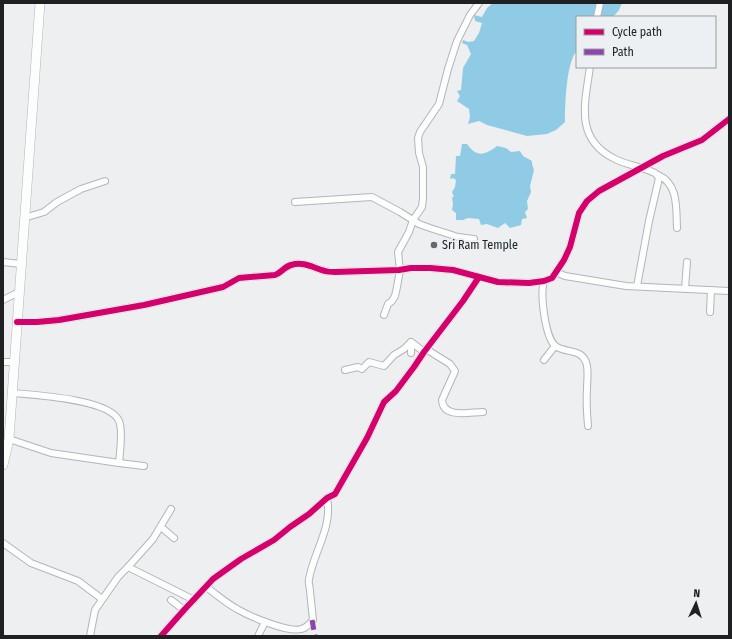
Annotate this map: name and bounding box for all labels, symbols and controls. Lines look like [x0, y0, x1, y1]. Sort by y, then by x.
legend [576, 16, 716, 68]
text: Cycle path [612, 25, 662, 39]
text: Path [612, 45, 634, 59]
place label: Sri Ram Temple [442, 238, 518, 252]
marker: Sri Ram Temple [429, 240, 439, 250]
north arrow [676, 583, 716, 623]
text: N [693, 587, 700, 600]

